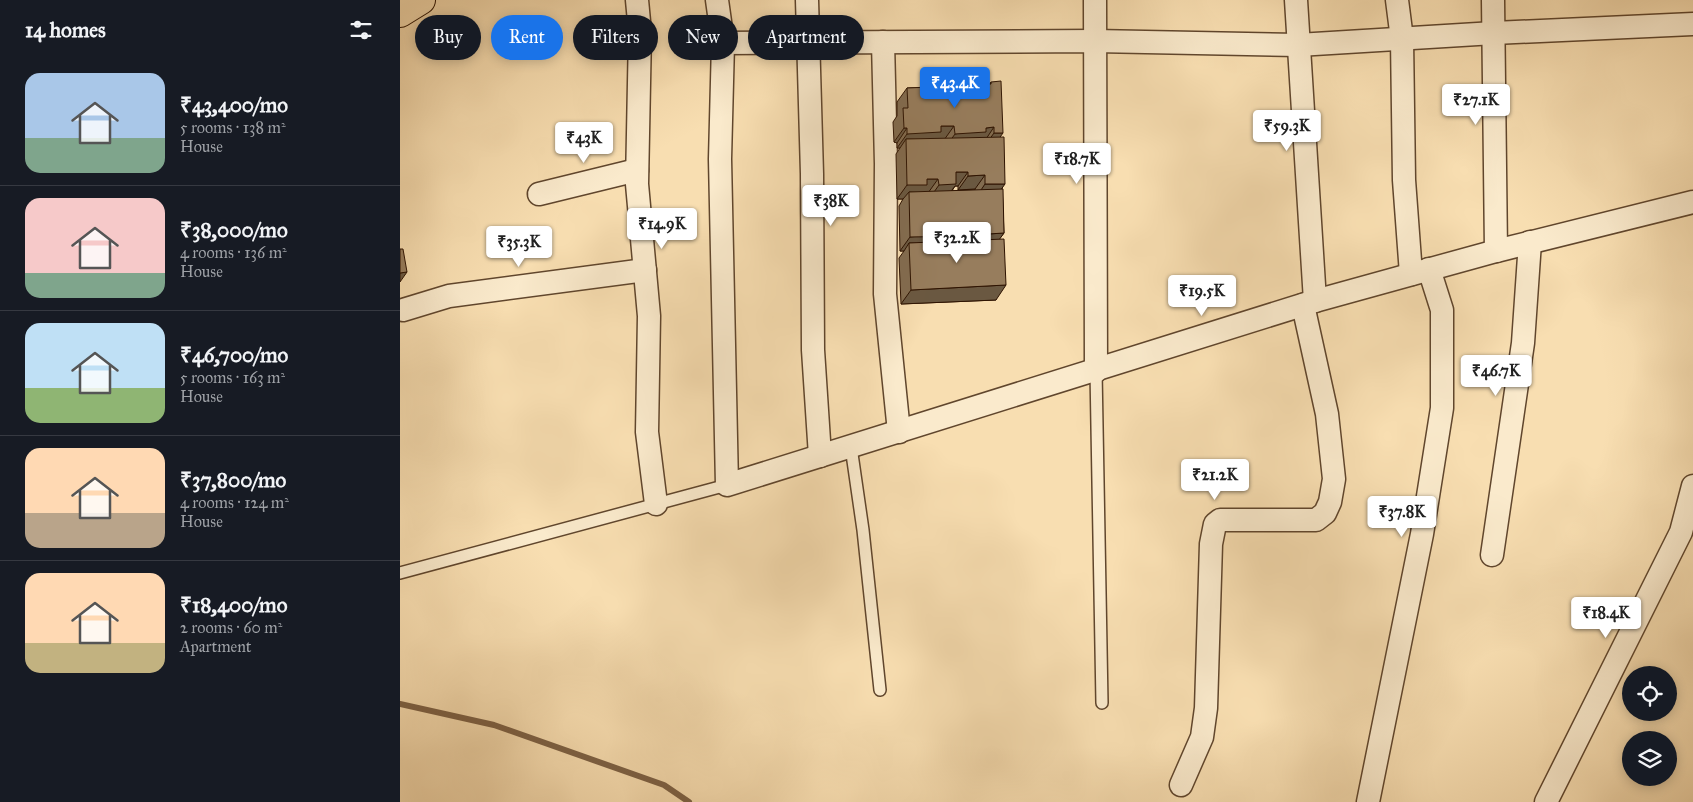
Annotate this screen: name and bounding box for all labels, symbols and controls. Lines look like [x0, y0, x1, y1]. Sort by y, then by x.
chip: Buy [415, 15, 481, 60]
chip: Rent [491, 15, 563, 60]
chip: Filters [573, 15, 658, 60]
chip: New [668, 15, 738, 60]
chip: Apartment [748, 15, 864, 60]
icon: filters [347, 16, 375, 44]
text: 14 homes [25, 17, 106, 43]
pin: ₹43.4K [914, 66, 996, 109]
text: ₹43.4K [931, 73, 979, 92]
pin: ₹27.1K [1435, 84, 1517, 126]
text: ₹27.1K [1453, 90, 1499, 109]
text: ₹43,400/mo [180, 92, 288, 118]
icon: home [65, 93, 125, 153]
pin: ₹59.3K [1246, 110, 1328, 152]
text: ₹59.3K [1264, 116, 1310, 135]
text: 5 rooms · 138 m² [180, 118, 286, 137]
pin: ₹43K [554, 121, 614, 164]
text: ₹43K [566, 128, 602, 147]
text: House [180, 137, 223, 156]
pin: ₹18.7K [1036, 142, 1118, 185]
text: ₹18.7K [1054, 149, 1100, 168]
pin: ₹38K [801, 184, 861, 227]
text: ₹38K [813, 191, 849, 210]
pin: ₹14.9K [621, 208, 703, 250]
text: ₹14.9K [638, 214, 686, 233]
text: ₹38,000/mo [180, 217, 288, 243]
icon: home [65, 218, 125, 278]
pin: ₹32.2K [916, 222, 998, 264]
pin: ₹35.3K [478, 226, 560, 268]
text: ₹32.2K [934, 228, 980, 247]
text: ₹35.3K [497, 232, 541, 251]
text: 4 rooms · 136 m² [180, 243, 287, 262]
text: House [180, 262, 223, 281]
pin: ₹19.5K [1161, 274, 1243, 317]
text: ₹19.5K [1179, 281, 1225, 300]
text: ₹46,700/mo [180, 342, 288, 368]
icon: home [65, 343, 125, 403]
pin: ₹46.7K [1455, 354, 1537, 397]
text: ₹46.7K [1472, 361, 1520, 380]
text: 5 rooms · 163 m² [180, 368, 285, 387]
text: House [180, 387, 223, 406]
pin: ₹21.2K [1174, 458, 1256, 501]
text: ₹21.2K [1192, 465, 1238, 484]
text: ₹37,800/mo [180, 467, 286, 493]
icon: home [65, 468, 125, 528]
text: 4 rooms · 124 m² [180, 493, 289, 512]
pin: ₹37.8K [1361, 496, 1443, 538]
text: ₹37.8K [1378, 502, 1426, 521]
text: House [180, 512, 223, 531]
text: ₹18,400/mo [180, 592, 287, 618]
icon: home [65, 593, 125, 653]
pin: ₹18.4K [1565, 596, 1647, 639]
text: ₹18.4K [1582, 603, 1630, 622]
text: 2 rooms · 60 m² [180, 618, 282, 637]
text: Apartment [180, 637, 252, 656]
map controls [1622, 666, 1677, 786]
button: locate [1622, 666, 1677, 721]
button: layers [1622, 731, 1677, 786]

